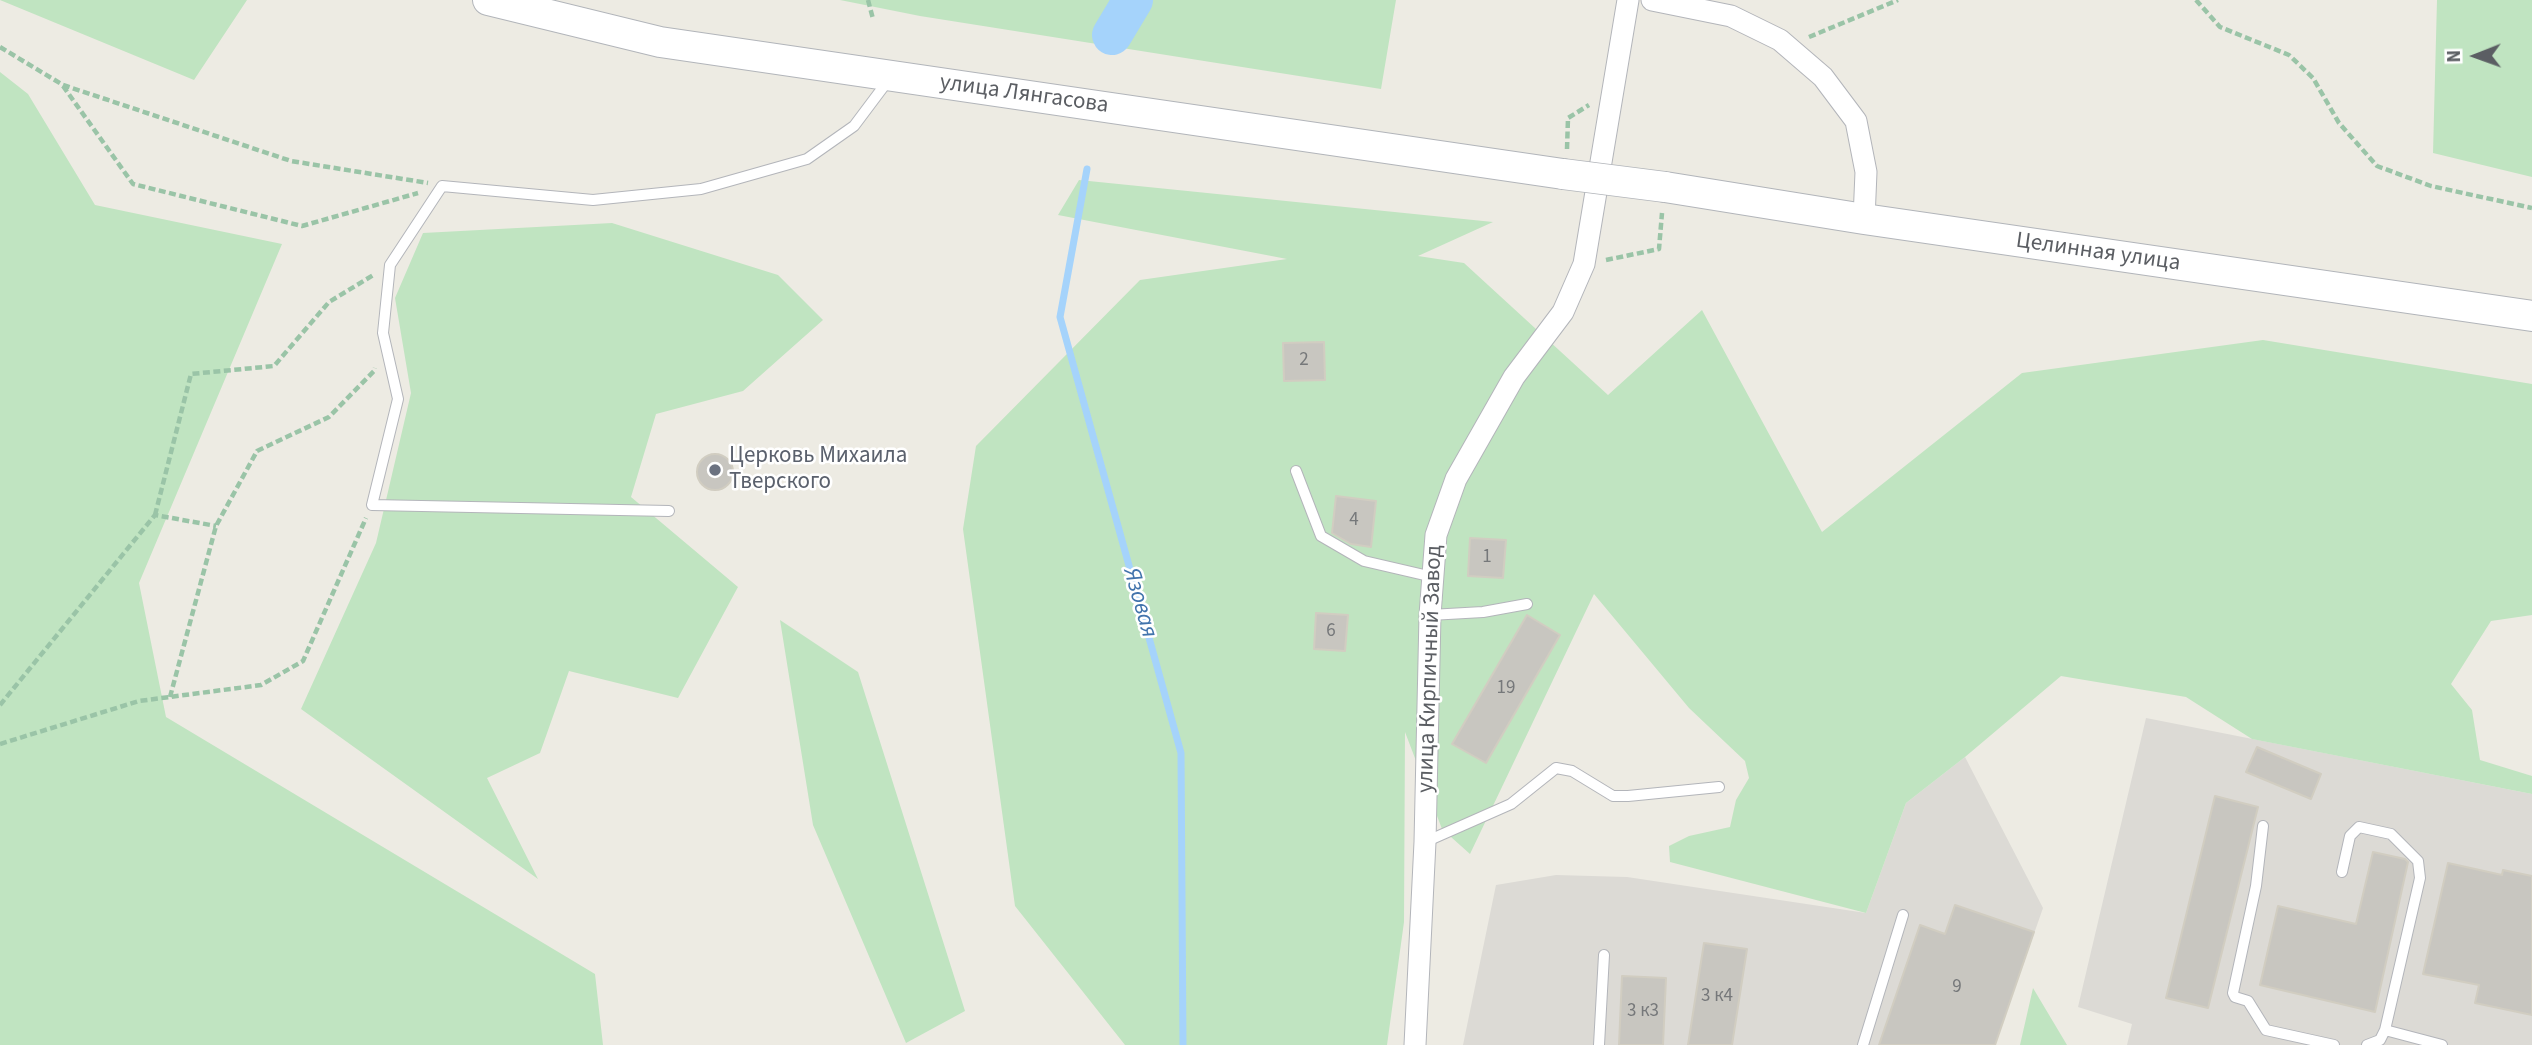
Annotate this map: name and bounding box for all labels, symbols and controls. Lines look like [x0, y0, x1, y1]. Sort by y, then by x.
north arrow [2441, 21, 2511, 91]
text: N [2441, 50, 2468, 63]
street label: улица Лянгасова [938, 69, 1110, 121]
street label: Целинная улица [2014, 228, 2182, 278]
house number: 2 [1299, 350, 1309, 372]
place label: Церковь Михаила Тверского [729, 443, 907, 497]
marker: Церковь Михаила Тверского [707, 462, 723, 478]
house number: 4 [1349, 510, 1359, 532]
street label: улица Кирпичный Завод [1413, 545, 1449, 793]
house number: 1 [1482, 547, 1492, 569]
water label: Язовая [1115, 565, 1163, 641]
house number: 6 [1326, 621, 1336, 643]
house number: 19 [1497, 678, 1515, 700]
house number: 9 [1952, 977, 1962, 999]
house number: 3 к4 [1701, 986, 1733, 1008]
house number: 3 к3 [1627, 1001, 1659, 1023]

